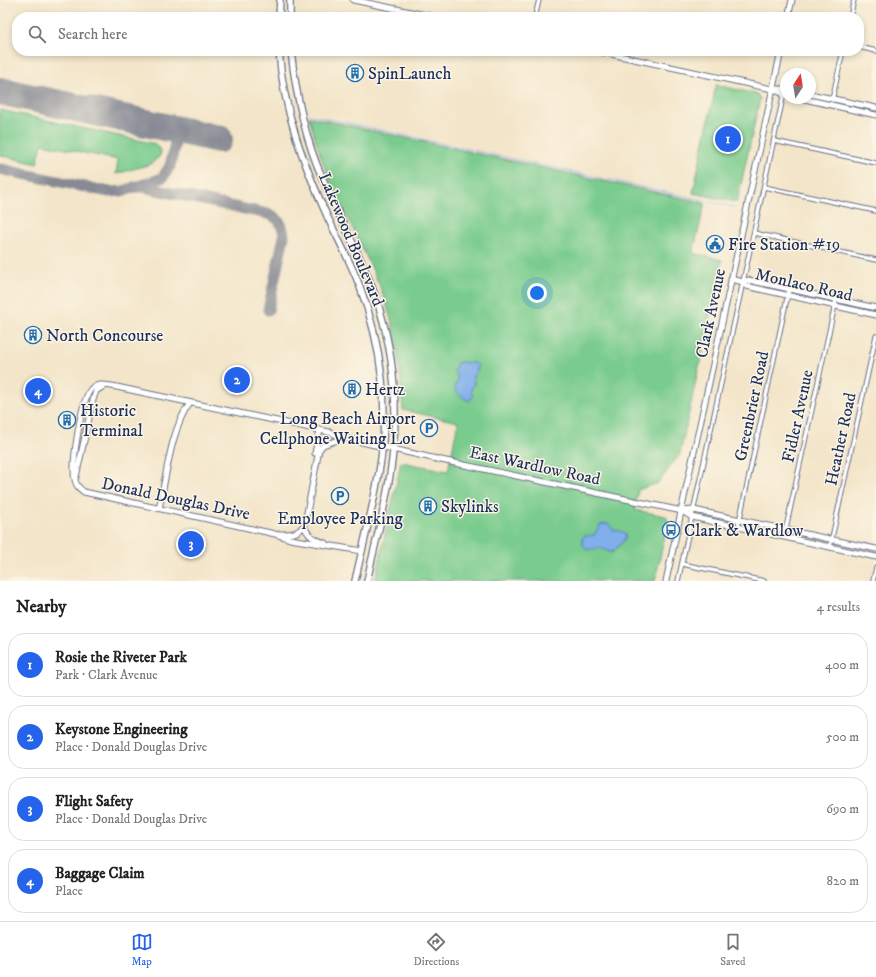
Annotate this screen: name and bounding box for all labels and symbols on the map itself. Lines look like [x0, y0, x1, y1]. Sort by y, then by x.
building icon: SpinLaunch [345, 63, 365, 83]
place label: SpinLaunch [368, 63, 452, 85]
north arrow [780, 68, 816, 104]
pin: 1 [715, 124, 741, 154]
street label: Lakewood Boulevard [313, 169, 389, 310]
public building icon: Fire Station #19 [705, 234, 725, 254]
place label: Fire Station #19 [728, 234, 840, 256]
street label: Monlaco Road [753, 263, 855, 307]
street label: Clark Avenue [691, 266, 731, 360]
your location [527, 283, 547, 303]
building icon: North Concourse [23, 325, 43, 345]
place label: North Concourse [46, 325, 163, 347]
street label: Greenbrier Road [730, 349, 774, 463]
pin: 2 [224, 365, 250, 395]
street label: Fidler Avenue [777, 368, 819, 465]
pin: 4 [25, 376, 51, 406]
building icon: Hertz [342, 379, 362, 399]
place label: Hertz [365, 379, 406, 401]
street label: Heather Road [820, 390, 862, 488]
place label: Historic Terminal [80, 400, 143, 442]
place label: Long Beach Airport Cellphone Waiting Lot [260, 408, 417, 450]
building icon: Historic Terminal [57, 410, 77, 430]
parking icon: Long Beach Airport Cellphone Waiting Lot [419, 418, 439, 438]
street label: East Wardlow Road [467, 441, 603, 491]
street label: Donald Douglas Drive [100, 473, 252, 525]
parking icon: Employee Parking [330, 486, 350, 506]
building icon: Skylinks [418, 496, 438, 516]
place label: Skylinks [441, 496, 499, 518]
place label: Employee Parking [277, 508, 404, 530]
bus stop icon: Clark & Wardlow [661, 520, 681, 540]
place label: Clark & Wardlow [684, 520, 804, 542]
pin: 3 [178, 529, 204, 559]

